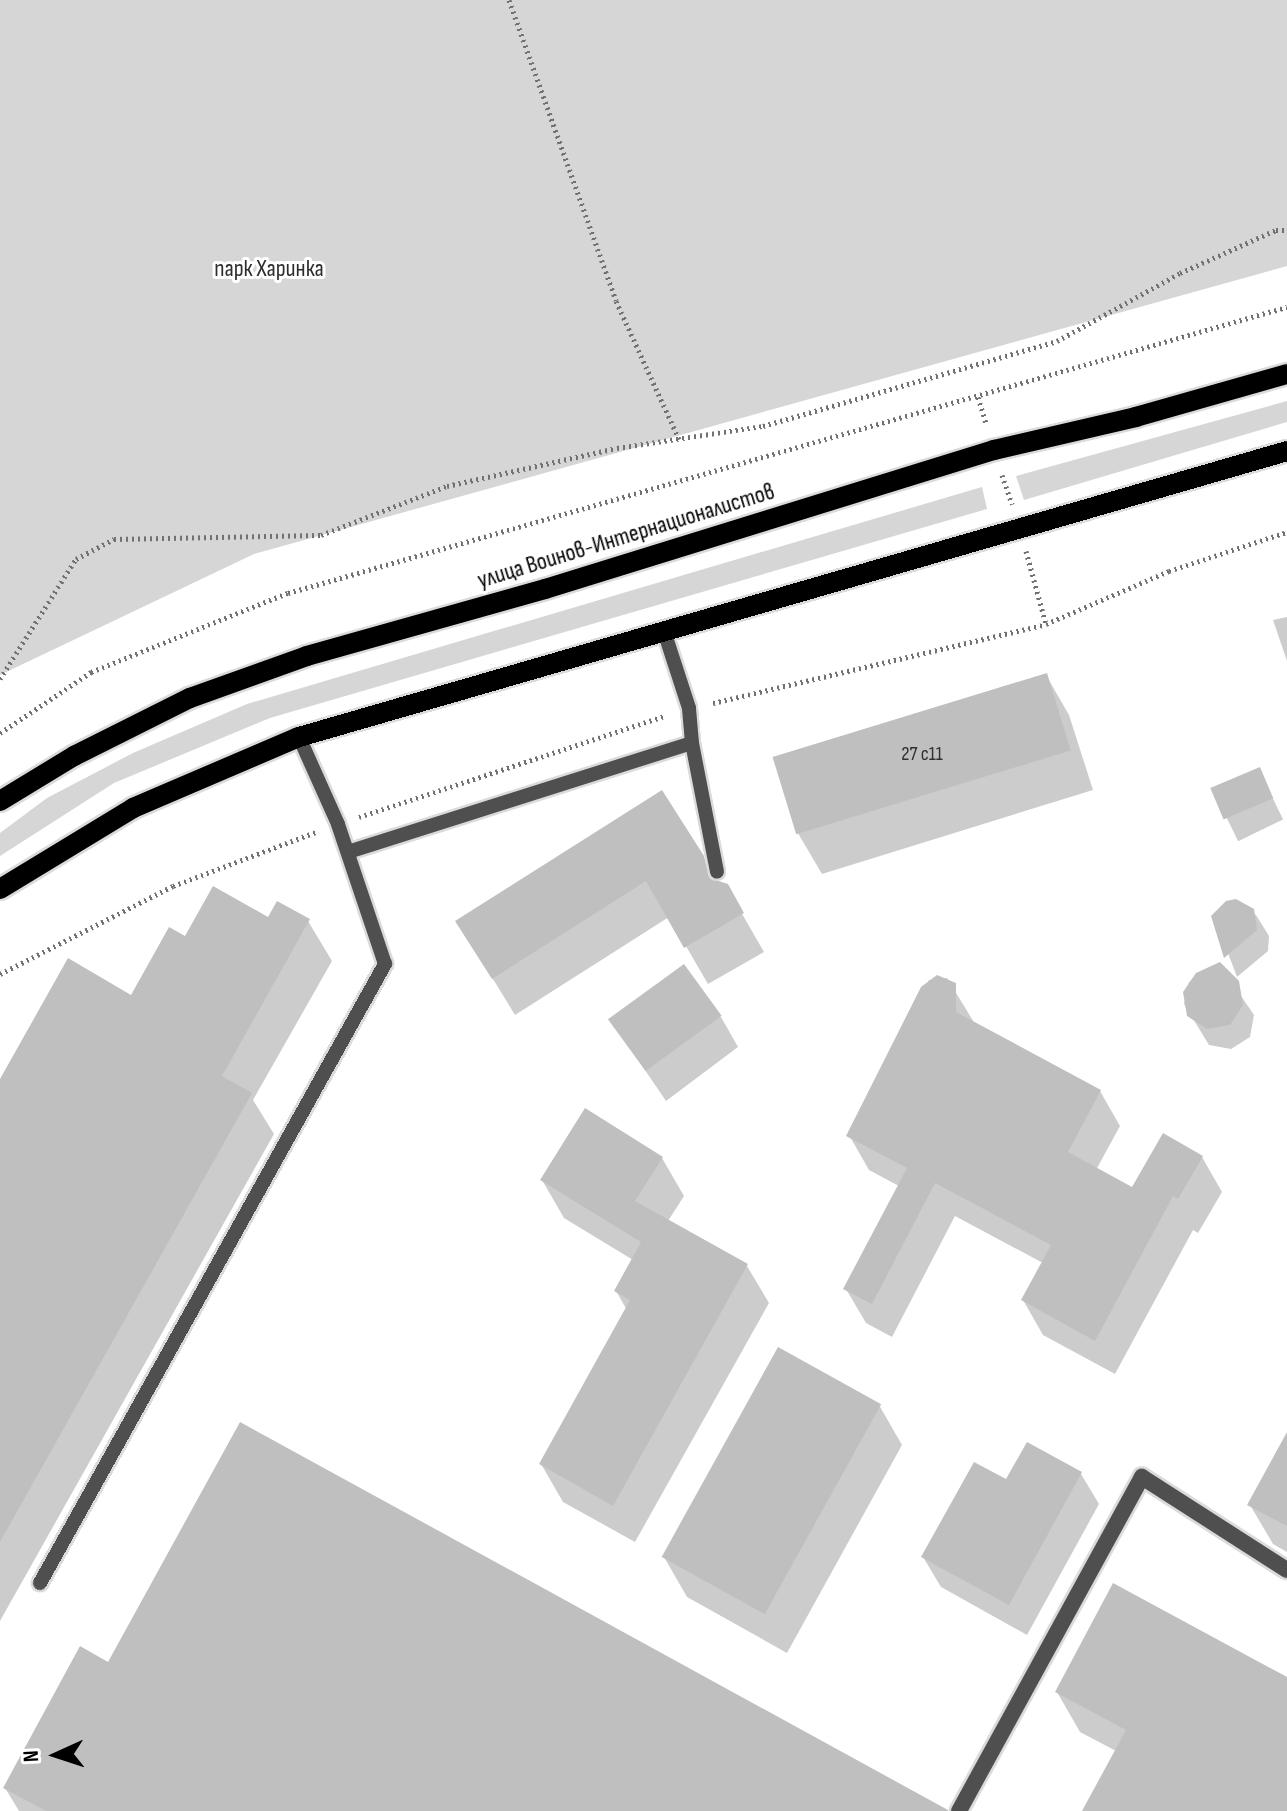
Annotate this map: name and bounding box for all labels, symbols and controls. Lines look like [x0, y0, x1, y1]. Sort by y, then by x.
park label: парк Харинка [214, 255, 324, 283]
street label: улица Воинов-Интернационалистов [474, 477, 778, 595]
house number: 27 с11 [901, 742, 943, 766]
north arrow [16, 1715, 96, 1795]
text: N [18, 1750, 45, 1763]

